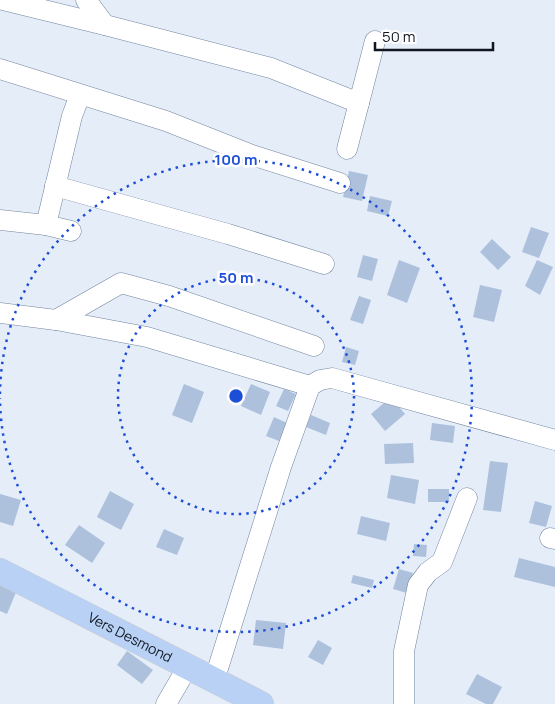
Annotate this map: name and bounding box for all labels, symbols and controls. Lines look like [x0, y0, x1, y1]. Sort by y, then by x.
scale bar [375, 20, 492, 52]
text: 50 m [382, 26, 416, 47]
text: 100 m [215, 149, 257, 170]
text: 50 m [218, 267, 254, 288]
centre of rings [227, 387, 245, 405]
street label: Vers Desmond [85, 607, 176, 666]

